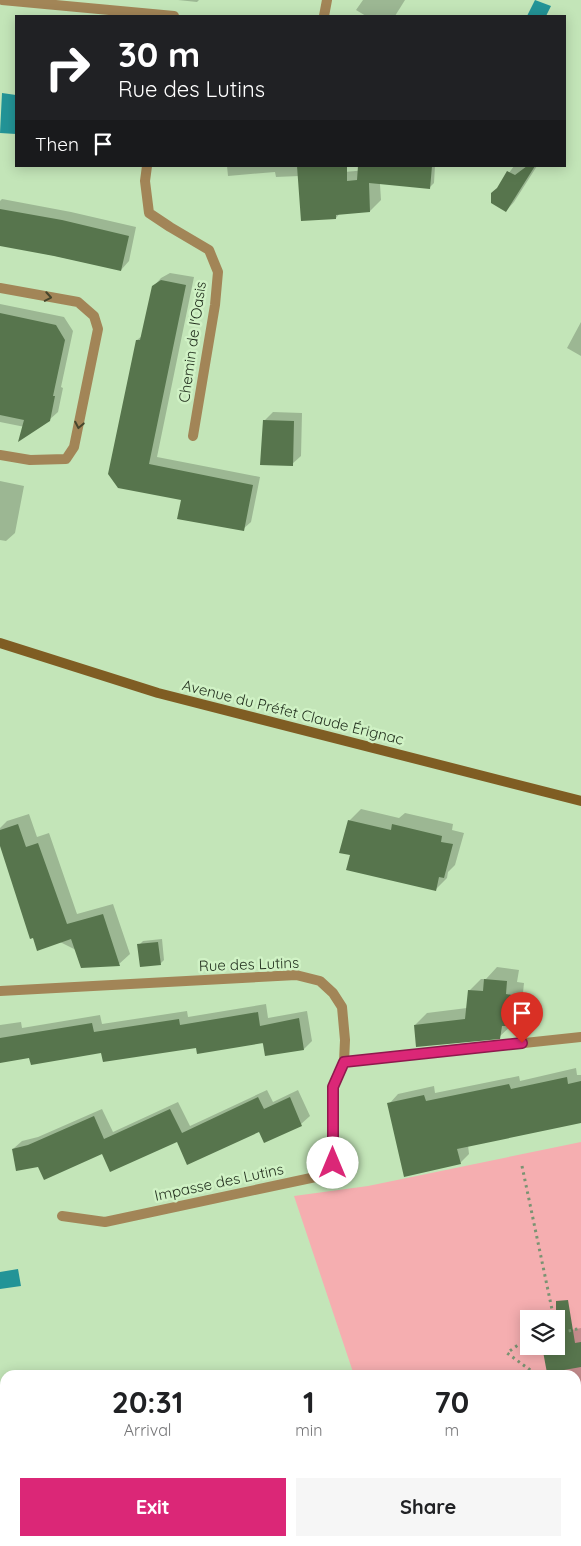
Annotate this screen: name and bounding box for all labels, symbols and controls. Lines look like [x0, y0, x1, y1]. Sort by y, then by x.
text: 30 m [118, 32, 200, 76]
icon: right [35, 35, 100, 100]
text: Rue des Lutins [118, 75, 265, 103]
icon: arrive [89, 130, 117, 158]
text: Then [35, 132, 79, 156]
street label: Chemin de l'Oasis [174, 280, 210, 404]
one-way arrow [44, 291, 52, 302]
one-way arrow [74, 420, 84, 429]
street label: Avenue du Préfet Claude Érignac [180, 675, 406, 749]
street label: Rue des Lutins [199, 953, 299, 975]
pin [501, 992, 543, 1043]
icon: arrive [508, 999, 536, 1027]
position arrow [306, 1136, 358, 1188]
street label: Impasse des Lutins [153, 1159, 285, 1205]
map controls [520, 1310, 565, 1355]
button: layers [520, 1310, 565, 1355]
text: 20:31 [112, 1383, 183, 1421]
text: 1 [303, 1383, 315, 1421]
text: 70 [434, 1383, 469, 1421]
text: Arrival [124, 1420, 172, 1440]
text: min [295, 1420, 322, 1440]
text: m [444, 1420, 459, 1440]
button: Exit [20, 1478, 286, 1536]
button: Share [296, 1478, 561, 1536]

